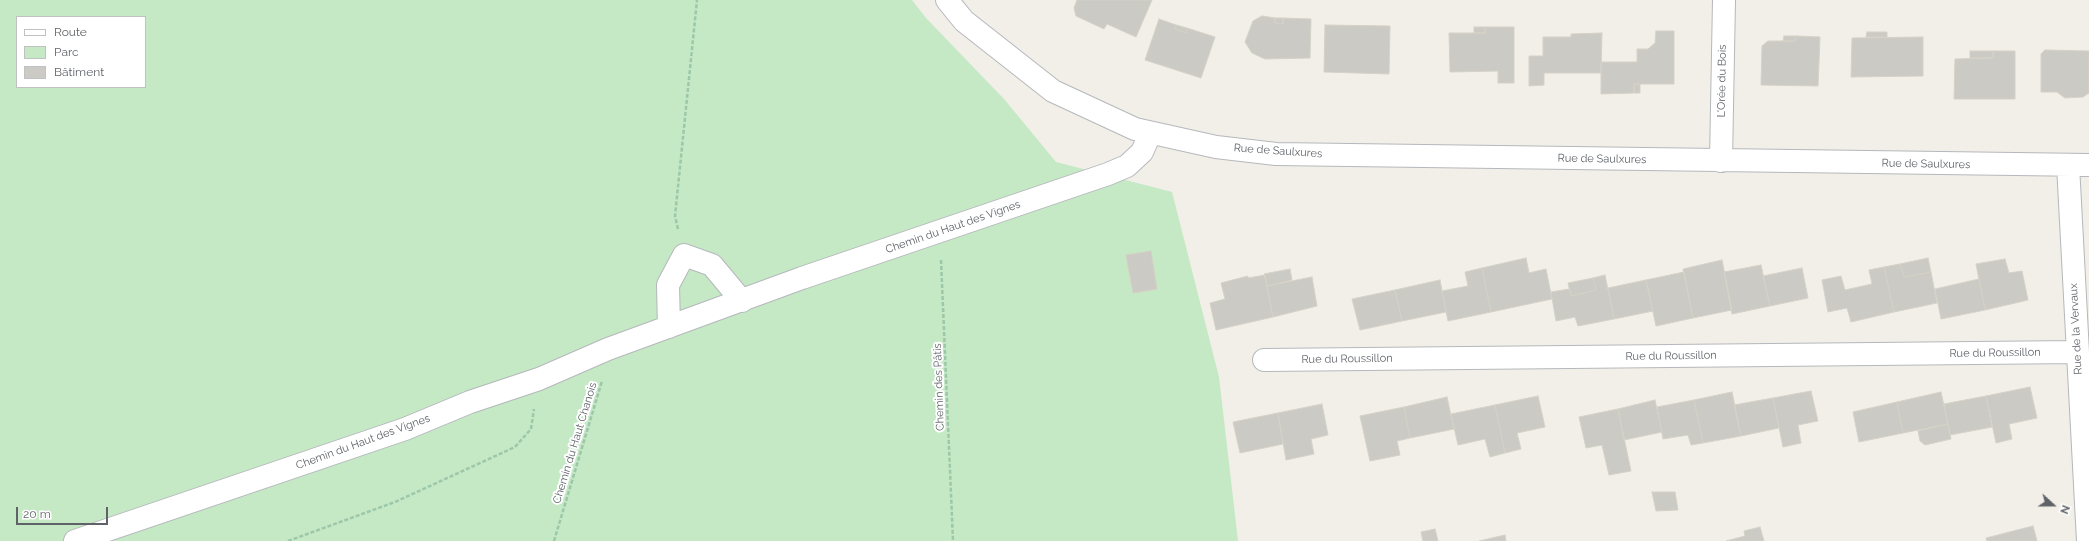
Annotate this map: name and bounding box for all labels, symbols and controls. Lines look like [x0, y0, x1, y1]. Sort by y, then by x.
legend [16, 16, 146, 88]
text: Route [54, 25, 87, 39]
street label: L'Orée du Bois [1715, 44, 1729, 118]
text: Parc [54, 45, 79, 59]
text: Bâtiment [54, 65, 104, 79]
street label: Rue de Saulxures [1233, 141, 1323, 161]
street label: Rue de Saulxures [1558, 152, 1646, 166]
street label: Rue de Saulxures [1882, 157, 1970, 171]
street label: Chemin du Haut des Vignes [884, 198, 1022, 256]
street label: Rue de la Vervaux [2067, 283, 2085, 375]
street label: Chemin des Pâtis [931, 343, 947, 431]
street label: Rue du Roussillon [1949, 346, 2041, 360]
street label: Rue du Roussillon [1625, 349, 1717, 363]
street label: Rue du Roussillon [1301, 352, 1393, 366]
street label: Chemin du Haut Chanois [550, 381, 600, 505]
street label: Chemin du Haut des Vignes [294, 412, 432, 472]
north arrow [2033, 485, 2073, 525]
scale bar [18, 499, 110, 525]
text: N [2057, 503, 2072, 516]
text: 20 m [23, 507, 51, 521]

